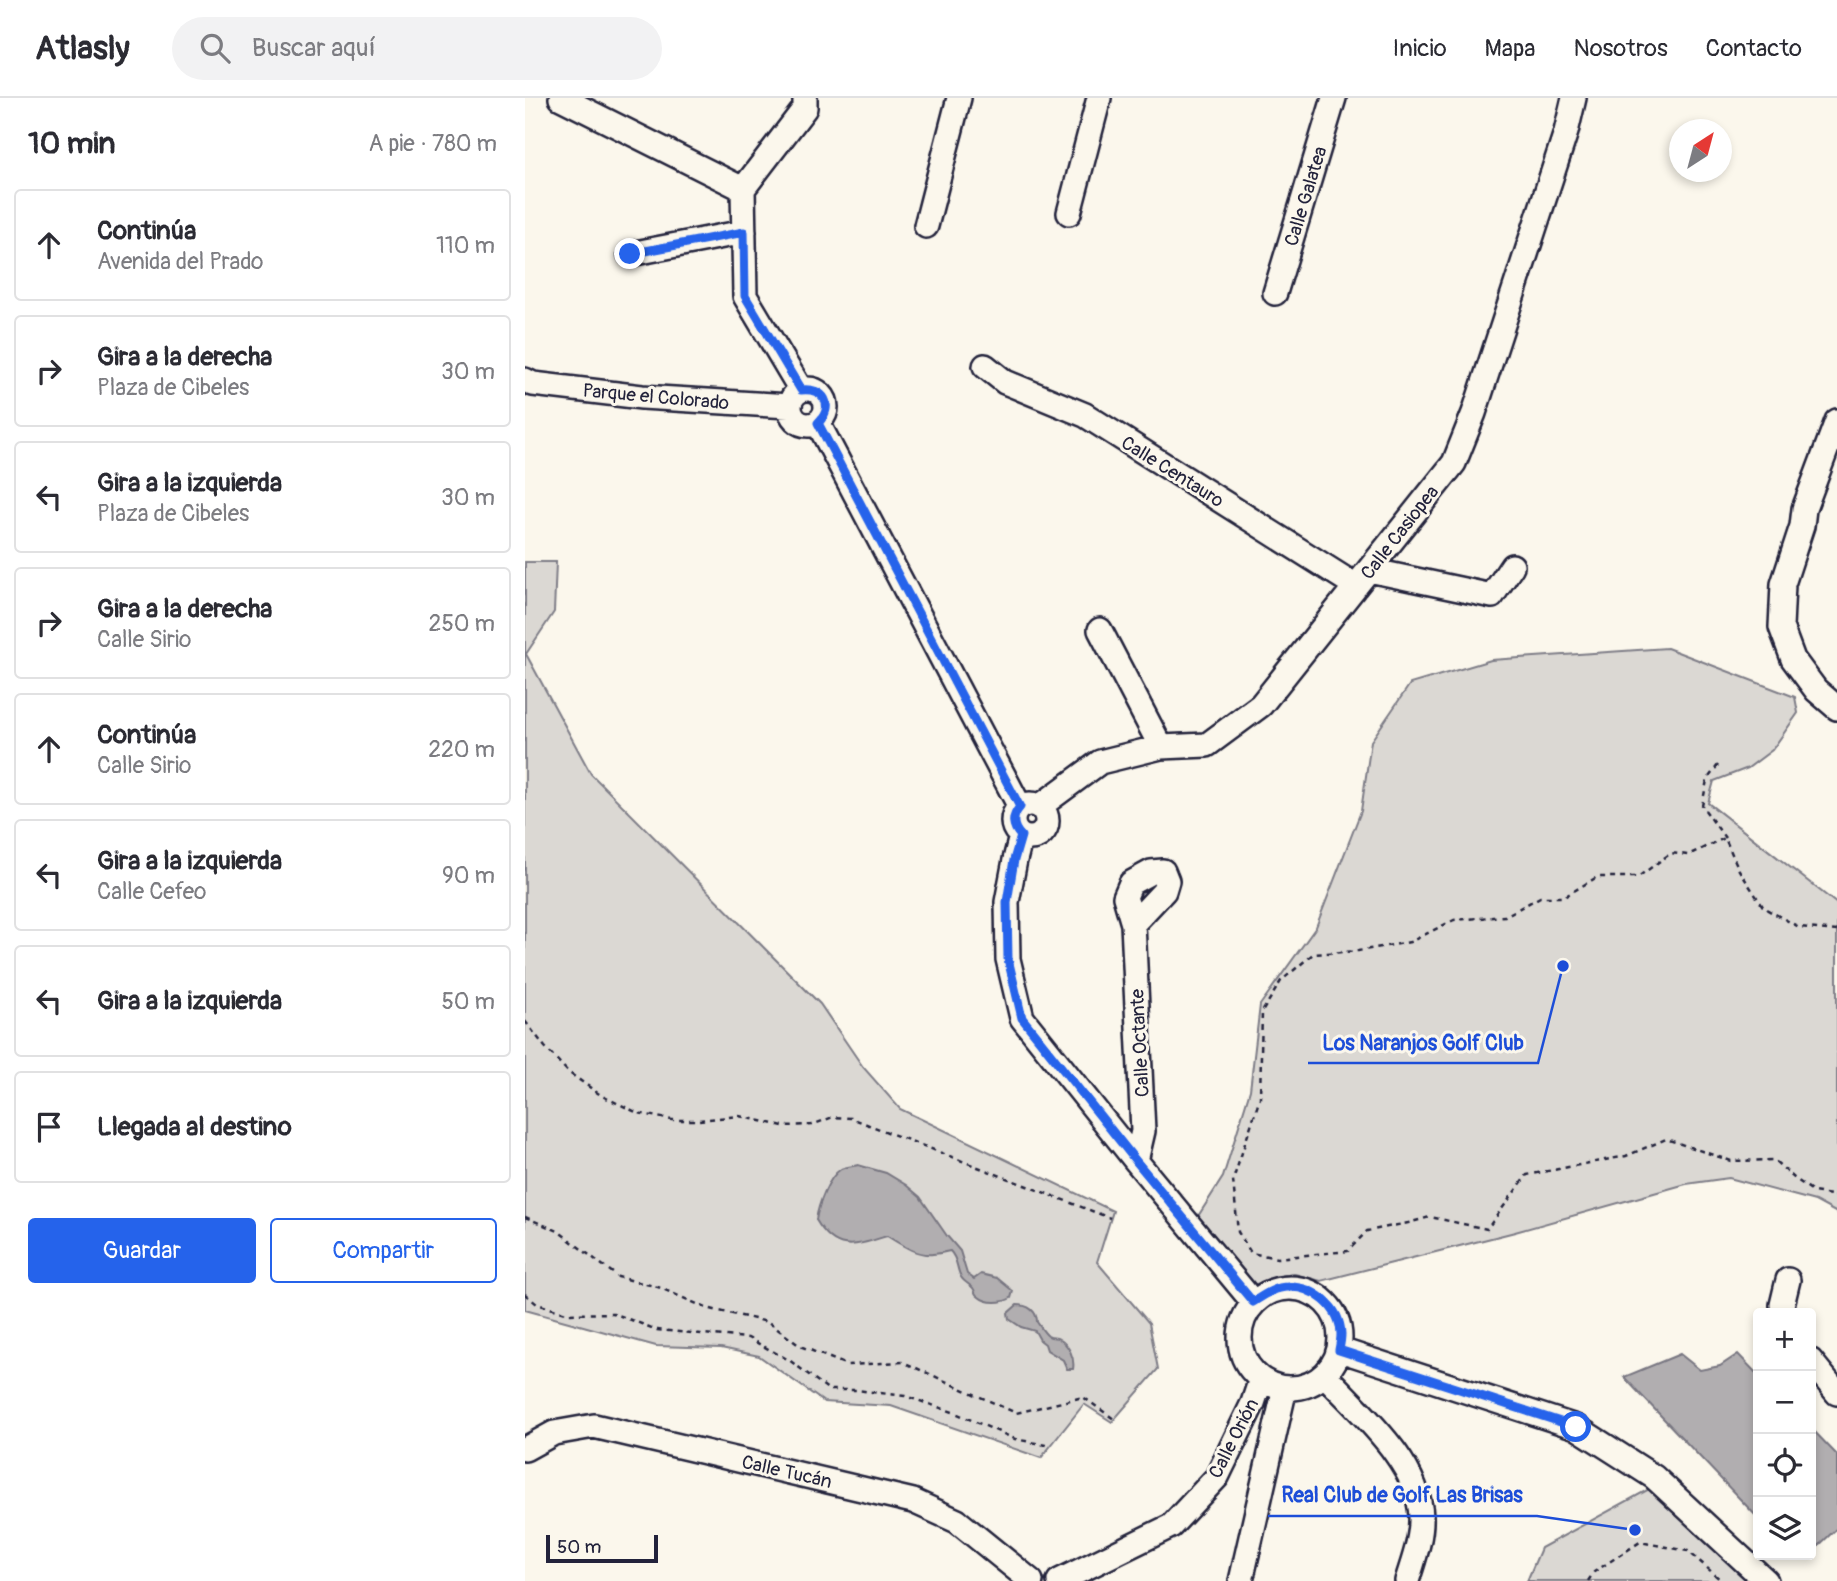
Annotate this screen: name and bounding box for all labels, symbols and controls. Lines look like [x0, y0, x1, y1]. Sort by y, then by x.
search box [172, 17, 662, 80]
text: Atlasly [35, 28, 130, 69]
icon: search [196, 29, 234, 67]
text: Buscar aquí [252, 32, 376, 64]
text: Inicio [1393, 34, 1447, 63]
text: Mapa [1485, 34, 1536, 63]
text: Nosotros [1574, 34, 1668, 63]
text: Contacto [1706, 34, 1802, 63]
north arrow [1669, 119, 1732, 182]
text: 10 min [28, 125, 115, 162]
text: A pie · 780 m [368, 129, 497, 158]
street label: Calle Galatea [1279, 143, 1333, 249]
text: Continúa [97, 215, 196, 247]
icon: ahead [30, 226, 68, 264]
text: 110 m [436, 231, 495, 260]
route end [614, 238, 645, 269]
text: Avenida del Prado [97, 247, 263, 276]
text: Gira a la derecha [97, 341, 272, 373]
icon: right [30, 352, 68, 390]
text: 30 m [441, 357, 495, 386]
text: Plaza de Cibeles [97, 373, 249, 402]
street label: Parque el Colorado [582, 379, 730, 415]
street label: Calle Centauro [1117, 431, 1228, 513]
text: Gira a la izquierda [97, 467, 282, 499]
icon: left [30, 478, 68, 516]
street label: Calle Casiopea [1356, 481, 1444, 585]
text: 30 m [441, 483, 495, 512]
text: Plaza de Cibeles [97, 499, 249, 528]
text: Gira a la derecha [97, 593, 272, 625]
icon: right [30, 604, 68, 642]
text: 250 m [429, 609, 495, 638]
text: Calle Sirio [97, 625, 191, 654]
text: Continúa [97, 719, 196, 751]
icon: ahead [30, 730, 68, 768]
text: 220 m [428, 735, 495, 764]
text: Calle Sirio [97, 751, 191, 780]
text: Gira a la izquierda [97, 845, 282, 877]
icon: left [30, 856, 68, 894]
text: 90 m [442, 861, 495, 890]
text: Calle Cefeo [97, 877, 206, 906]
icon: left [30, 982, 68, 1020]
text: Gira a la izquierda [97, 985, 282, 1017]
text: 50 m [441, 987, 495, 1016]
street label: Calle Octante [1125, 988, 1155, 1098]
callout: Los Naranjos Golf Club [1308, 1021, 1538, 1063]
text: Los Naranjos Golf Club [1322, 1030, 1524, 1057]
icon: arrive [30, 1108, 68, 1146]
text: Llegada al destino [97, 1111, 292, 1143]
button: Guardar [28, 1218, 256, 1283]
button: Compartir [270, 1218, 497, 1283]
map controls [1753, 1308, 1816, 1560]
button: + [1753, 1308, 1816, 1371]
button: − [1753, 1371, 1816, 1434]
street label: Calle Orión [1204, 1394, 1264, 1482]
route start [1560, 1411, 1591, 1442]
button: locate [1753, 1434, 1816, 1497]
street label: Calle Tucán [739, 1450, 834, 1494]
callout: Real Club de Golf Las Brisas [1268, 1474, 1537, 1516]
text: Real Club de Golf Las Brisas [1281, 1482, 1523, 1509]
button: layers [1753, 1497, 1816, 1560]
scale bar [546, 1532, 658, 1564]
text: 50 m [557, 1535, 601, 1559]

